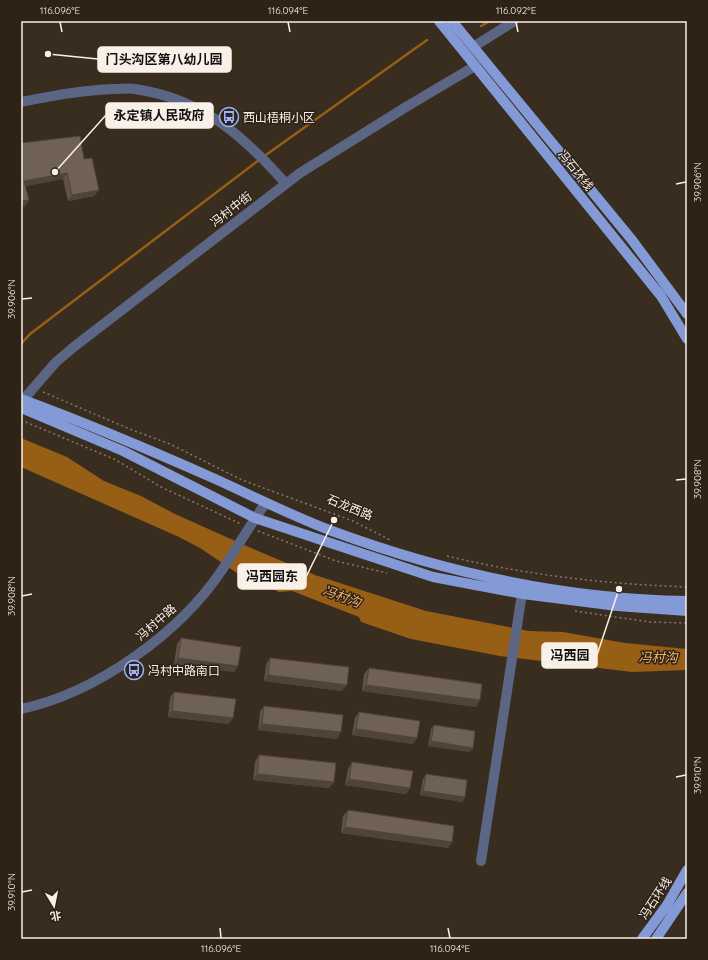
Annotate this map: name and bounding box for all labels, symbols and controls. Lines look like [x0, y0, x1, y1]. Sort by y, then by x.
text: 116.096°E [40, 4, 81, 17]
text: 116.094°E [268, 4, 309, 17]
text: 116.092°E [496, 4, 537, 17]
callout: 门头沟区第八幼儿园 [98, 47, 231, 72]
text: 门头沟区第八幼儿园 [105, 51, 223, 67]
callout: 永定镇人民政府 [106, 103, 213, 128]
bus stop icon: 西山梧桐小区 [218, 106, 240, 128]
text: 永定镇人民政府 [113, 107, 205, 123]
place label: 西山梧桐小区 [243, 110, 315, 125]
street label: 冯石环线 [555, 147, 597, 193]
text: 39.906°N [691, 162, 704, 202]
street label: 冯村中街 [207, 188, 255, 230]
text: 39.906°N [5, 279, 18, 319]
text: 39.908°N [691, 459, 704, 499]
street label: 石龙西路 [325, 491, 375, 523]
callout: 冯西园东 [238, 564, 306, 589]
text: 冯西园东 [246, 568, 298, 584]
text: 39.908°N [5, 576, 18, 616]
water label: 冯村沟 [321, 582, 365, 611]
street label: 冯村中路 [133, 601, 179, 643]
callout: 冯西园 [542, 643, 597, 668]
text: 冯西园 [550, 647, 590, 663]
water label: 冯村沟 [638, 649, 680, 665]
bus stop icon: 冯村中路南口 [123, 659, 145, 681]
place label: 冯村中路南口 [148, 663, 220, 678]
text: 39.910°N [691, 756, 704, 794]
text: 39.910°N [5, 873, 18, 911]
street label: 冯石环线 [636, 874, 674, 922]
north arrow [34, 886, 74, 926]
text: 北 [49, 908, 62, 924]
text: 116.096°E [201, 942, 242, 955]
text: 116.094°E [430, 942, 471, 955]

